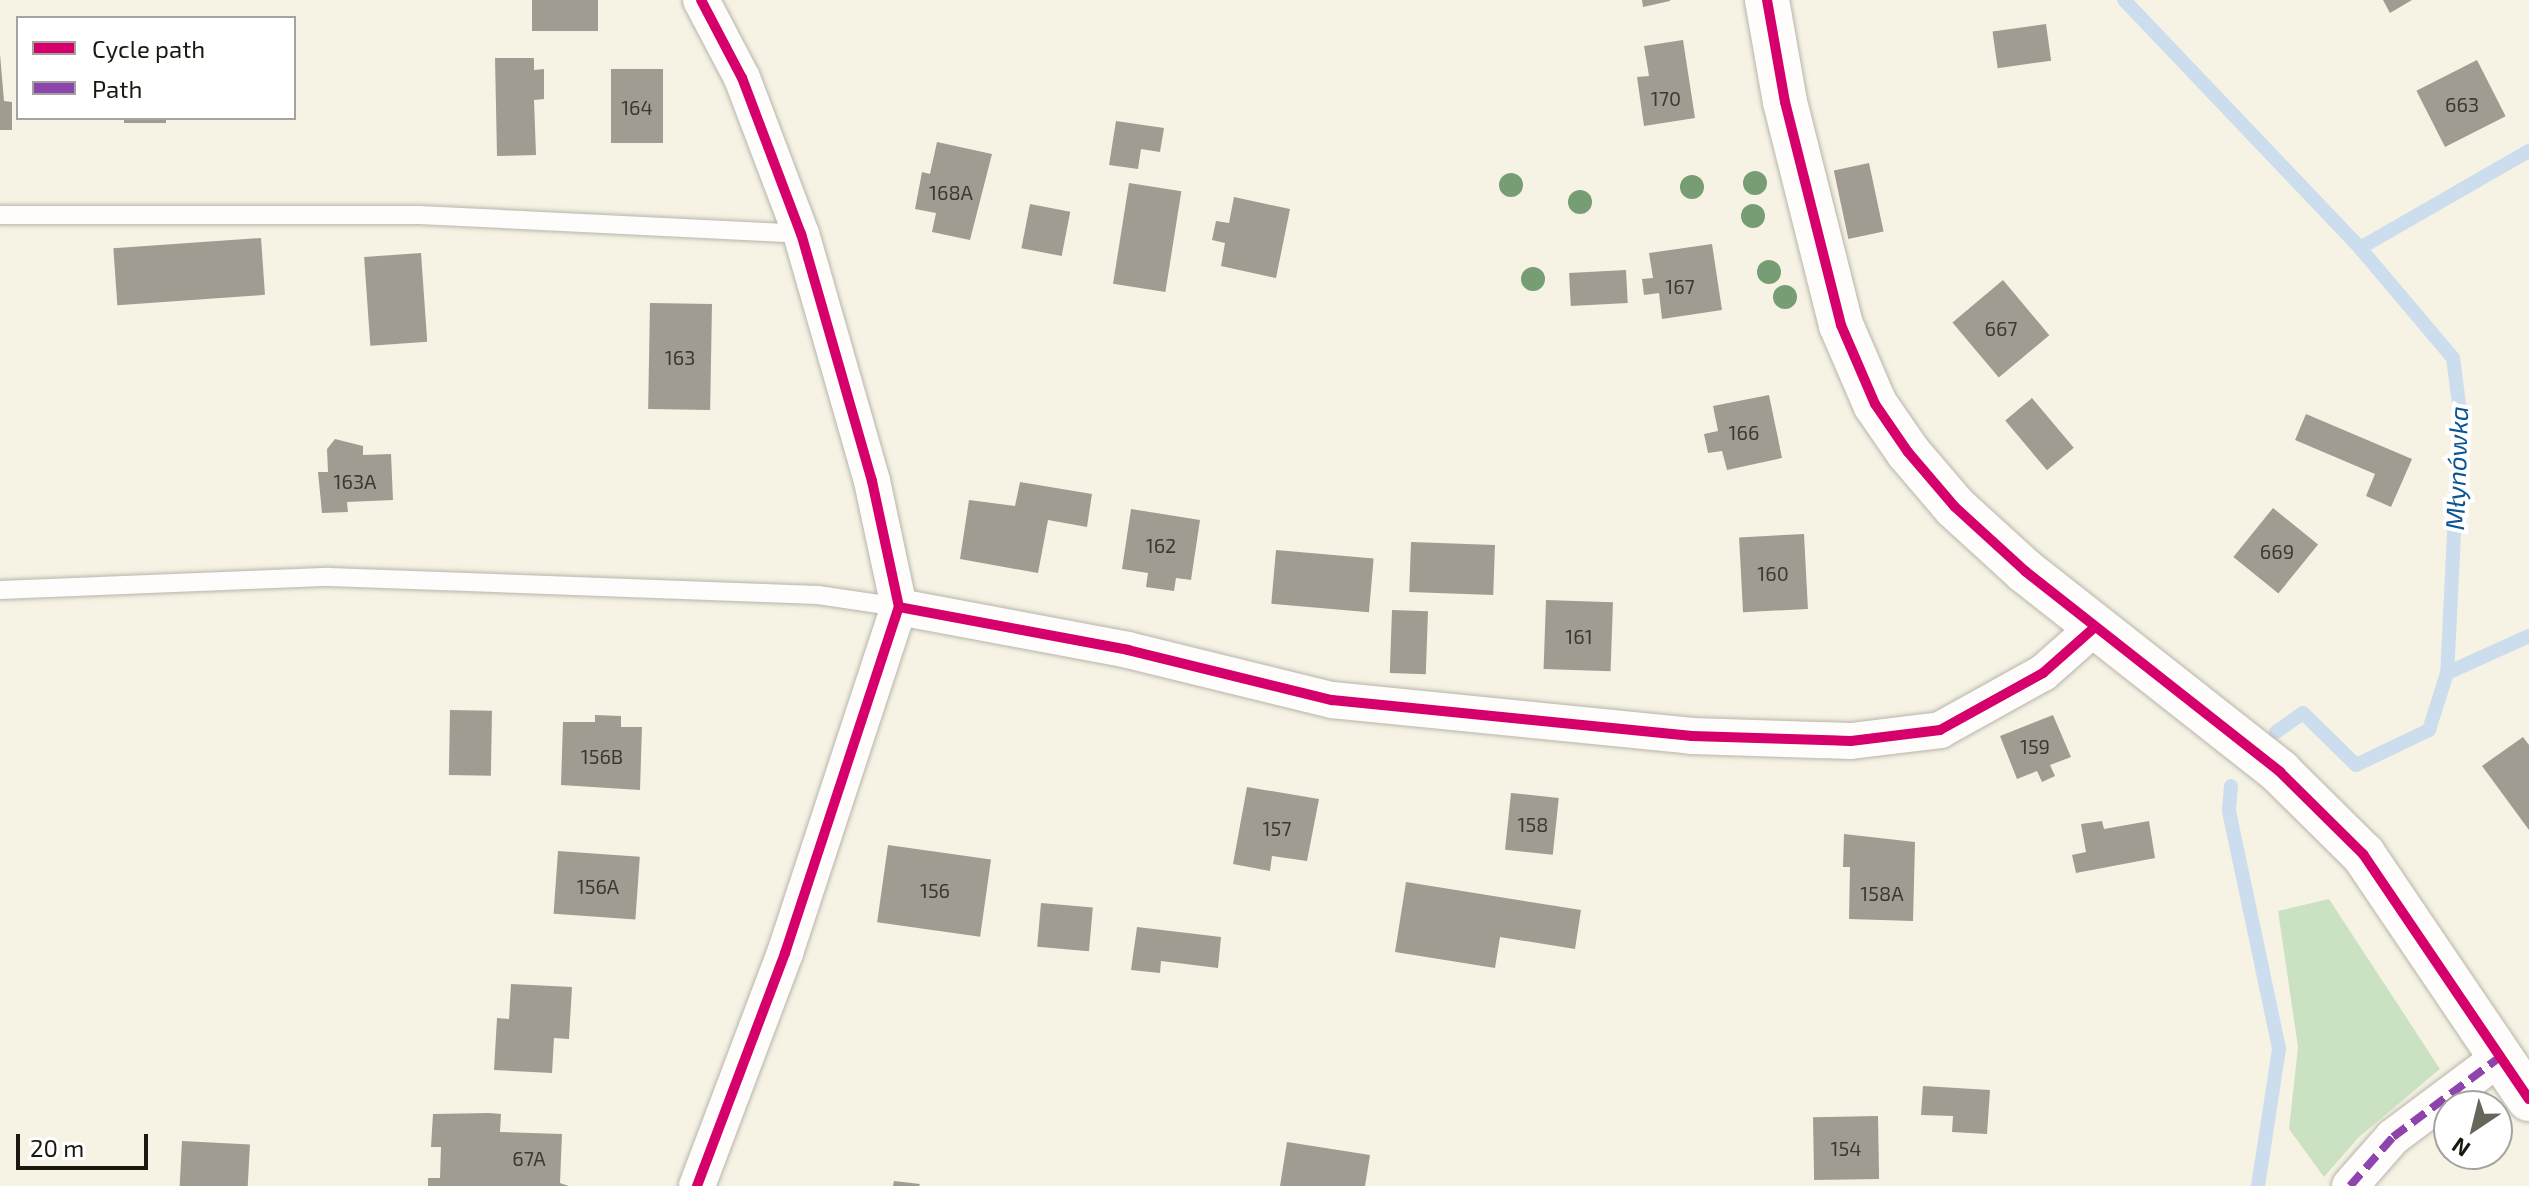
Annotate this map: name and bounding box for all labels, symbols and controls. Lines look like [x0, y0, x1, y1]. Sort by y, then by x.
legend [16, 16, 296, 120]
text: Cycle path [92, 34, 205, 63]
text: Path [92, 74, 142, 103]
house number: 170 [1651, 86, 1681, 110]
house number: 663 [2445, 92, 2479, 116]
house number: 164 [621, 95, 653, 119]
house number: 168A [929, 180, 973, 204]
house number: 167 [1665, 274, 1695, 298]
house number: 667 [1984, 316, 2018, 340]
house number: 163 [665, 345, 695, 369]
water label: Młynówka [2438, 405, 2474, 531]
house number: 166 [1729, 420, 1759, 444]
house number: 163A [334, 469, 376, 493]
house number: 162 [1146, 533, 1176, 557]
house number: 669 [2260, 539, 2294, 563]
house number: 160 [1757, 561, 1789, 585]
house number: 161 [1565, 624, 1593, 648]
house number: 159 [2020, 734, 2050, 758]
house number: 156B [581, 744, 623, 768]
house number: 158 [1518, 812, 1548, 836]
house number: 157 [1263, 816, 1291, 840]
house number: 156A [577, 874, 619, 898]
house number: 156 [920, 878, 950, 902]
house number: 158A [1860, 881, 1904, 905]
north arrow [2433, 1090, 2513, 1170]
scale bar [20, 1118, 152, 1168]
text: 20 m [30, 1133, 84, 1162]
text: N [2446, 1133, 2474, 1163]
house number: 154 [1831, 1136, 1861, 1160]
house number: 67A [512, 1146, 546, 1170]

